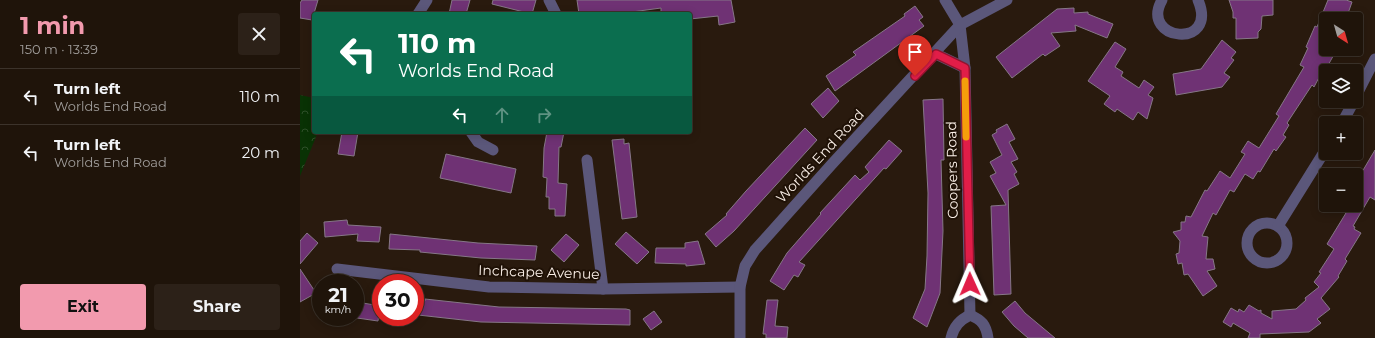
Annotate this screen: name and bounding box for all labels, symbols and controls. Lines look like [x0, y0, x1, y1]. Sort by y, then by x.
text: 1 min [20, 11, 85, 40]
north arrow [1319, 12, 1363, 56]
map controls [1319, 12, 1363, 212]
button: close [238, 13, 280, 55]
text: 110 m [398, 26, 476, 60]
icon: left [332, 28, 384, 80]
pin [898, 35, 932, 76]
text: 150 m · 13:39 [20, 41, 98, 57]
icon: arrive [904, 41, 926, 63]
text: Worlds End Road [398, 60, 554, 82]
button: layers [1319, 64, 1363, 108]
text: Turn left [54, 79, 121, 98]
icon: left [20, 86, 42, 108]
text: 110 m [239, 87, 280, 106]
text: Worlds End Road [54, 98, 167, 114]
icon: left [449, 104, 471, 126]
icon: ahead [491, 104, 513, 126]
icon: right [533, 104, 555, 126]
street label: Worlds End Road [772, 105, 868, 207]
button: + [1319, 116, 1363, 160]
street label: Coopers Road [942, 121, 962, 219]
text: Turn left [54, 135, 121, 154]
icon: left [20, 142, 42, 164]
text: 20 m [242, 143, 280, 162]
text: Worlds End Road [54, 154, 167, 170]
button: − [1319, 168, 1363, 212]
street label: Inchcape Avenue [478, 261, 600, 283]
position arrow [949, 263, 991, 305]
speed limit sign: 30 [372, 274, 424, 326]
text: 21 [328, 283, 348, 307]
button: Exit [20, 284, 146, 330]
button: Share [154, 284, 280, 330]
text: km/h [325, 303, 351, 316]

